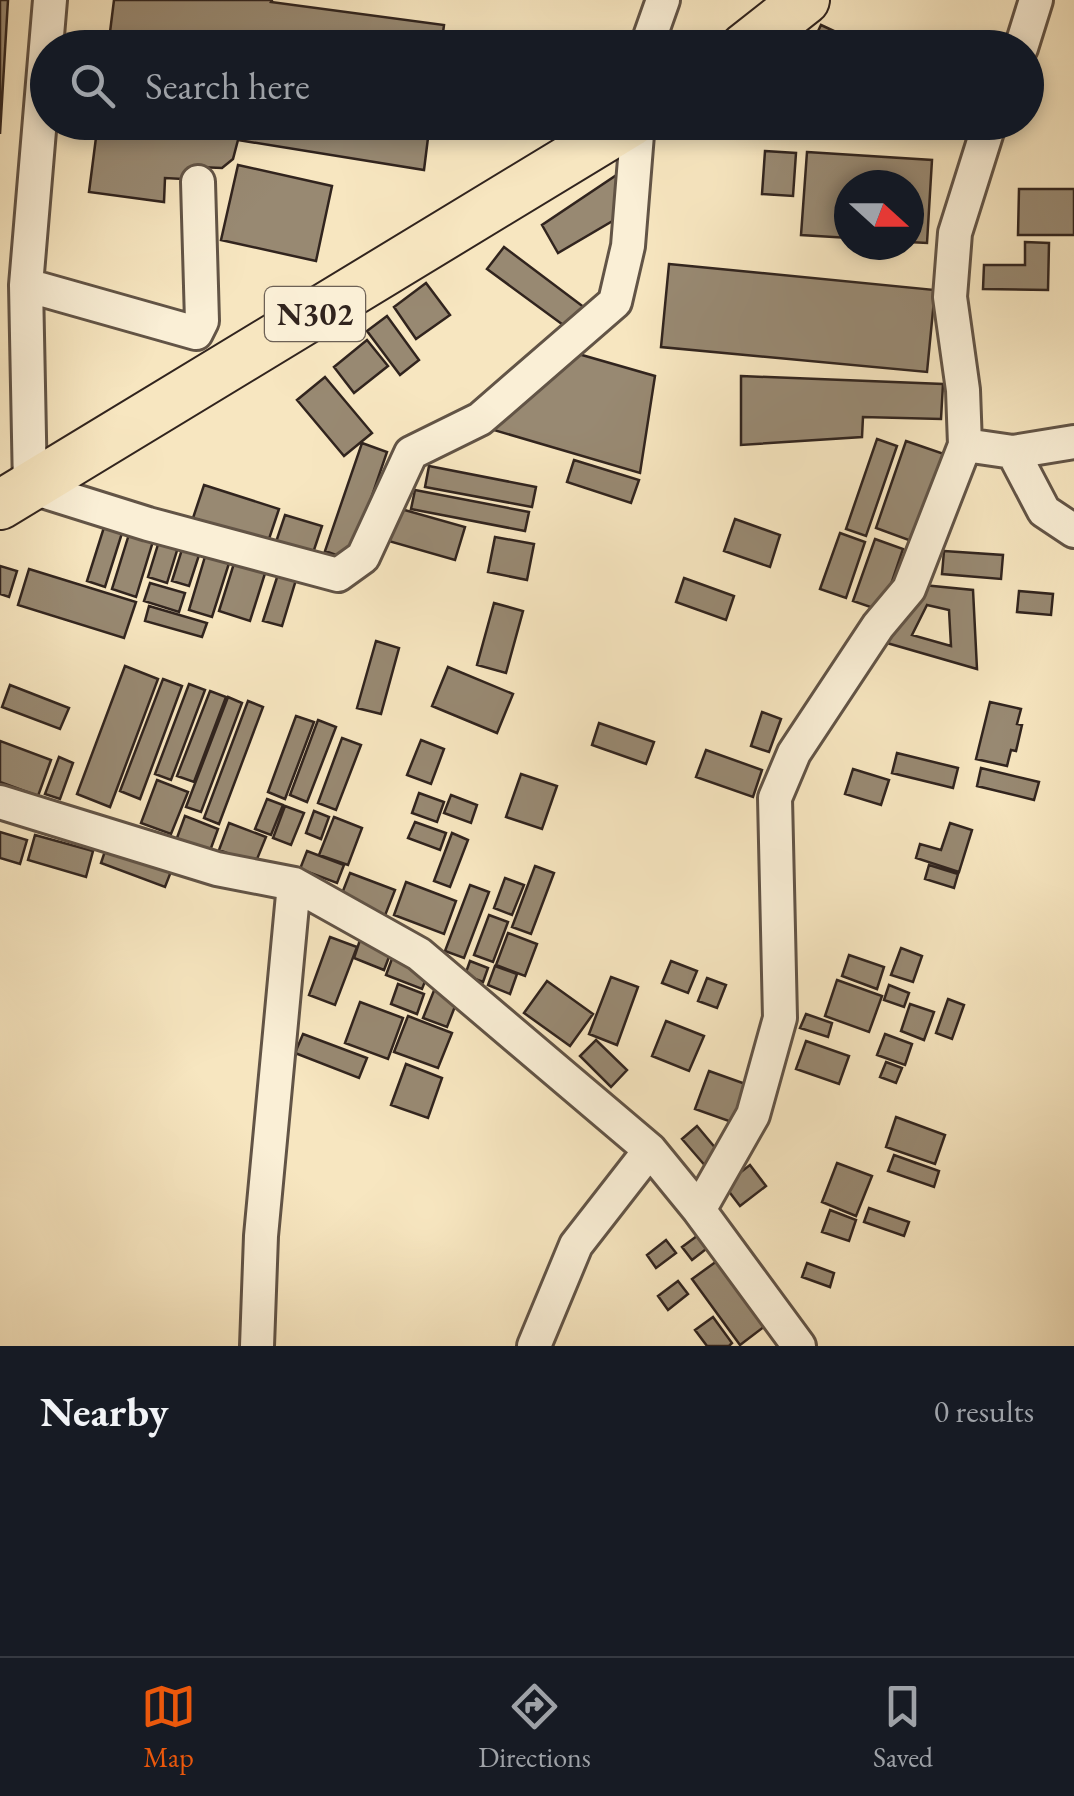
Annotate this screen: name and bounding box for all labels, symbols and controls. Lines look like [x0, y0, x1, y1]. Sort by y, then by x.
search box [30, 30, 1044, 140]
icon: search [65, 58, 120, 113]
text: Search here [145, 61, 310, 110]
north arrow [834, 170, 924, 260]
road number: N302 [265, 287, 365, 341]
text: Nearby [40, 1384, 169, 1439]
text: 0 results [934, 1390, 1034, 1432]
tab: Map [141, 1679, 196, 1775]
tab: Directions [478, 1679, 591, 1775]
tab: Saved [873, 1679, 933, 1775]

